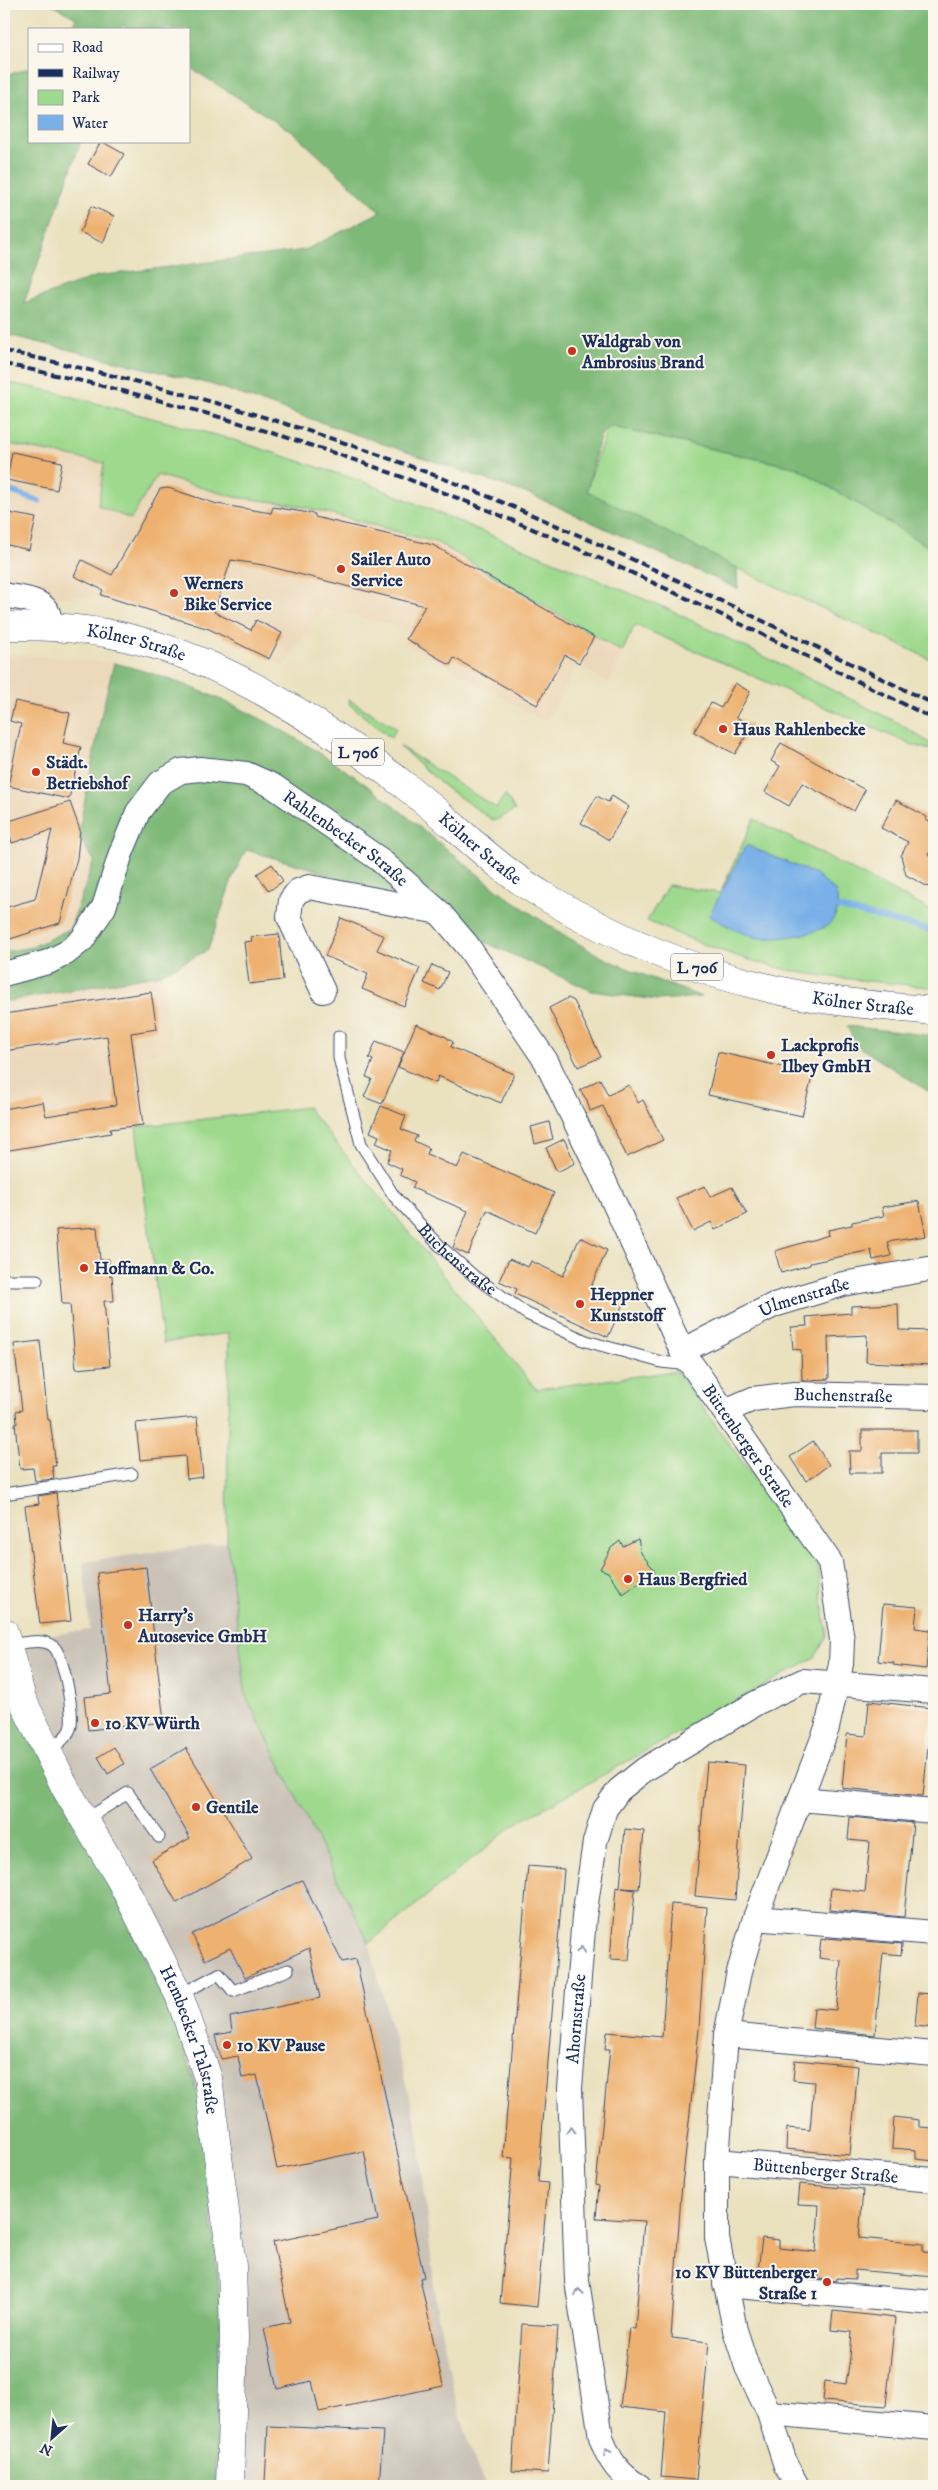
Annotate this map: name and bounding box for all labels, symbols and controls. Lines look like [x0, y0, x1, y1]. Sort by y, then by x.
legend [28, 28, 190, 142]
text: Road [72, 38, 104, 57]
text: Railway [72, 64, 120, 83]
text: Park [72, 88, 101, 107]
text: Water [71, 114, 108, 133]
place label: Waldgrab von Ambrosius Brand [581, 331, 705, 374]
marker: Waldgrab von Ambrosius Brand [566, 345, 578, 357]
place label: Sailer Auto Service [351, 549, 431, 592]
marker: Sailer Auto Service [335, 563, 347, 575]
place label: Werners Bike Service [183, 573, 272, 616]
marker: Werners Bike Service [168, 587, 180, 599]
street label: Kölner Straße [85, 620, 189, 667]
place label: Haus Rahlenbecke [733, 719, 866, 741]
marker: Haus Rahlenbecke [717, 723, 729, 735]
road number: L 706 [332, 739, 384, 766]
place label: Städt. Betriebshof [46, 752, 131, 795]
marker: Städt. Betriebshof [30, 766, 42, 778]
street label: Rahlenbecker Straße [278, 786, 412, 892]
street label: Kölner Straße [433, 808, 526, 890]
road number: L 706 [671, 954, 723, 980]
street label: Kölner Straße [810, 987, 915, 1021]
place label: Lackprofis Ilbey GmbH [781, 1035, 871, 1078]
marker: Lackprofis Ilbey GmbH [765, 1049, 777, 1061]
street label: Buchenstraße [412, 1219, 501, 1301]
place label: Hoffmann & Co. [94, 1258, 214, 1280]
marker: Hoffmann & Co. [78, 1262, 90, 1274]
street label: Ulmenstraße [755, 1273, 851, 1323]
place label: Heppner Kunststoff [590, 1284, 667, 1327]
marker: Heppner Kunststoff [574, 1298, 586, 1310]
street label: Büttenberger Straße [697, 1380, 799, 1512]
street label: Buchenstraße [794, 1384, 893, 1408]
place label: Haus Bergfried [638, 1569, 748, 1591]
marker: Haus Bergfried [622, 1573, 634, 1585]
place label: Harry's Autosevice GmbH [137, 1605, 267, 1648]
marker: Harry's Autosevice GmbH [122, 1619, 134, 1631]
place label: 10 KV Würth [105, 1713, 201, 1735]
marker: 10 KV Würth [89, 1717, 101, 1729]
place label: Gentile [206, 1797, 259, 1819]
marker: Gentile [190, 1801, 202, 1813]
one-way arrow [575, 1946, 586, 1954]
street label: Hembecker Talstraße [154, 1962, 223, 2116]
street label: Ahornstraße [562, 1973, 591, 2065]
place label: 10 KV Pause [237, 2035, 326, 2057]
marker: 10 KV Pause [221, 2039, 233, 2051]
one-way arrow [566, 2125, 576, 2133]
street label: Büttenberger Straße [752, 2154, 899, 2189]
place label: 10 KV Büttenberger Straße 1 [675, 2262, 817, 2305]
marker: 10 KV Büttenberger Straße 1 [821, 2276, 833, 2288]
one-way arrow [574, 2288, 585, 2296]
north arrow [28, 2412, 78, 2462]
text: N [37, 2438, 56, 2459]
one-way arrow [602, 2448, 613, 2457]

